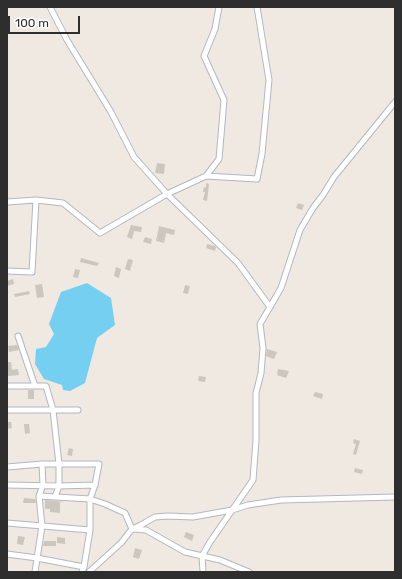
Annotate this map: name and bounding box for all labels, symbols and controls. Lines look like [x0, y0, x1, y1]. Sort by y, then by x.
scale bar [10, 8, 82, 34]
text: 100 m [15, 16, 49, 30]

